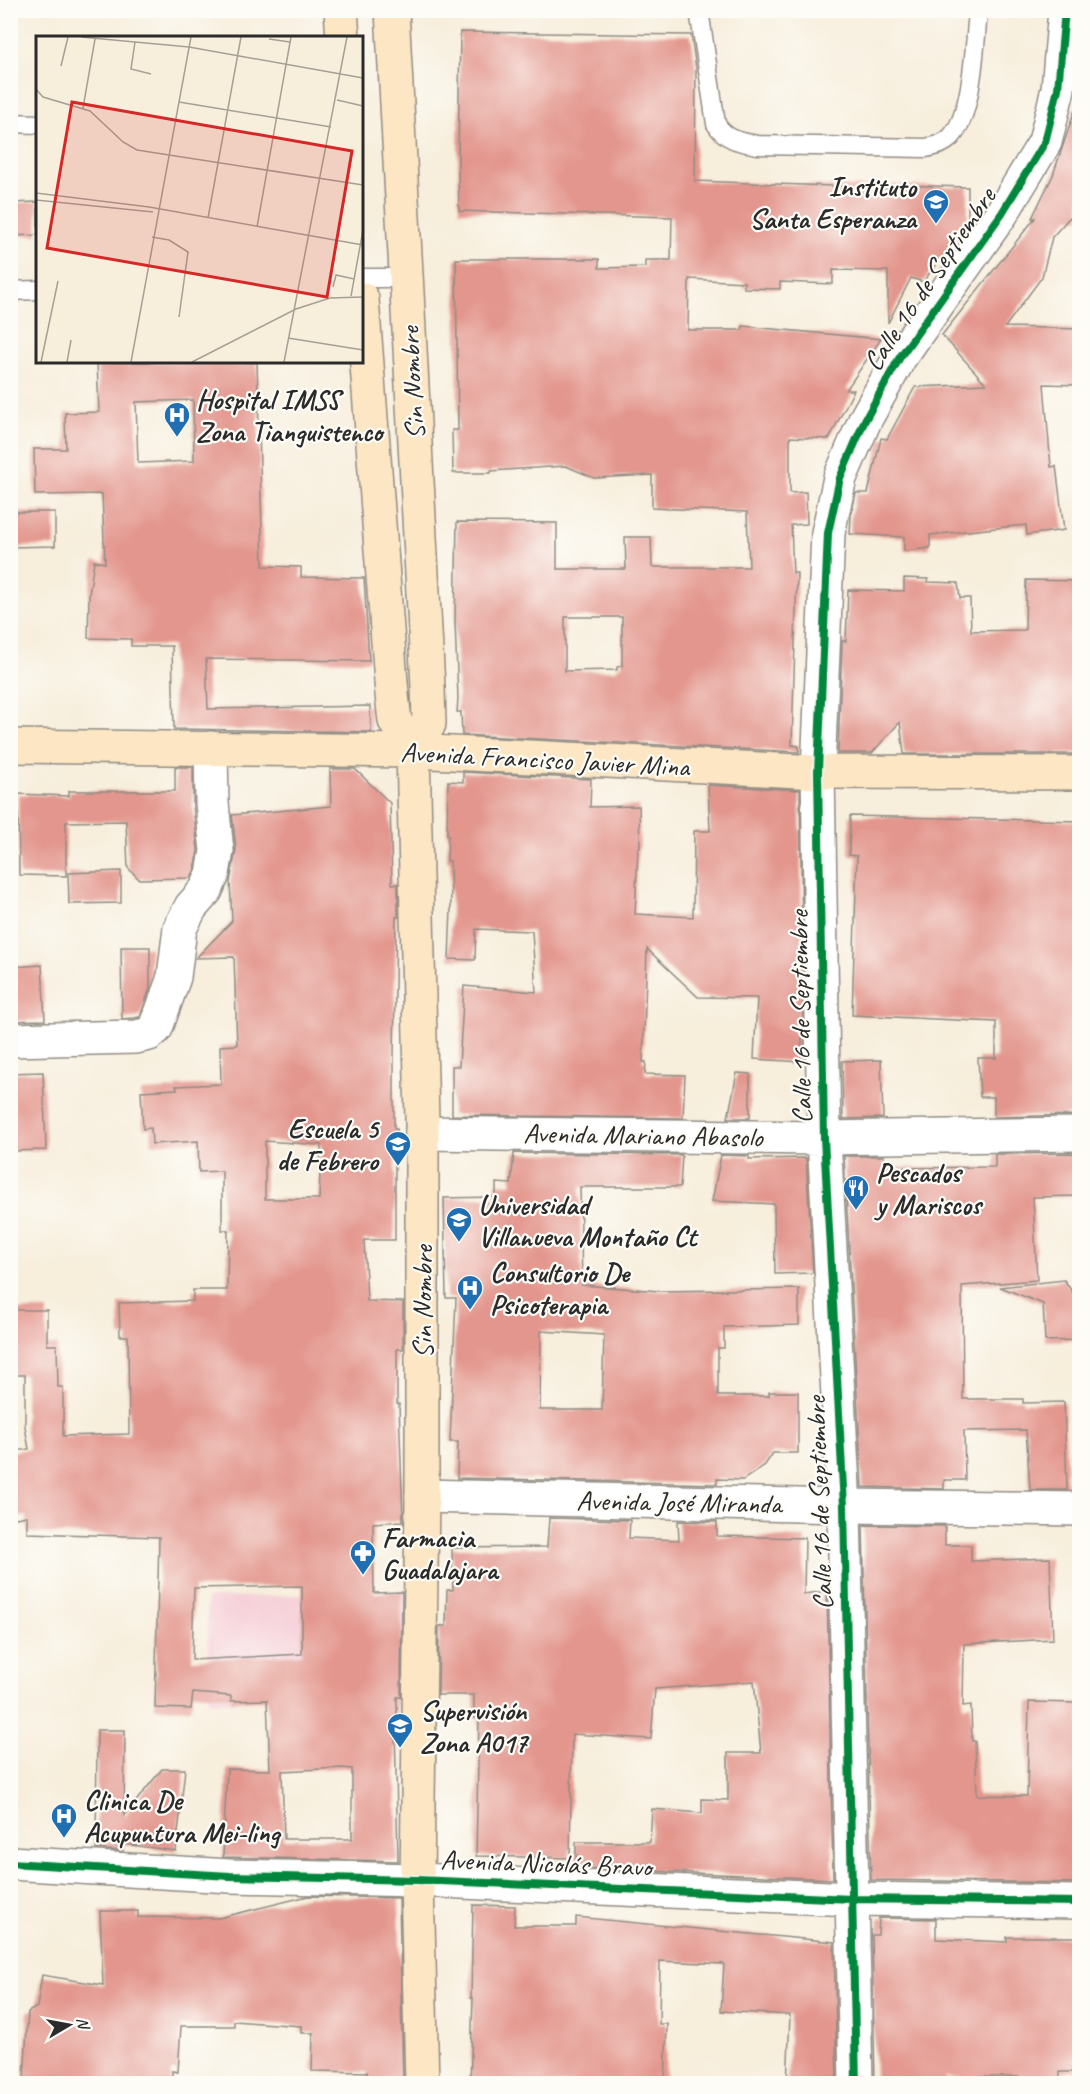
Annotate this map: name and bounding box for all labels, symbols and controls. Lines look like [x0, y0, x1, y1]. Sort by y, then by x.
inset map [36, 36, 363, 363]
place label: Instituto Santa Esperanza [749, 169, 919, 236]
street label: Calle 16 de Septiembre [855, 179, 1004, 377]
school or university icon: Instituto Santa Esperanza [921, 187, 951, 225]
street label: Sin Nombre [391, 324, 432, 440]
place label: Hospital IMSS Zona Tianguistenco [196, 382, 385, 449]
hospital icon: Hospital IMSS Zona Tianguistenco [162, 400, 192, 438]
street label: Avenida Francisco Javier Mina [400, 734, 692, 784]
street label: Calle 16 de Septiembre [781, 908, 819, 1124]
place label: Escuela 5 de Febrero [277, 1111, 381, 1178]
street label: Avenida Mariano Abasolo [523, 1115, 765, 1155]
school or university icon: Escuela 5 de Febrero [383, 1129, 413, 1167]
place label: Pescados y Mariscos [873, 1155, 984, 1222]
restaurant icon: Pescados y Mariscos [841, 1173, 871, 1211]
place label: Universidad Villanueva Montaño Ct [478, 1187, 699, 1254]
school or university icon: Universidad Villanueva Montaño Ct [444, 1205, 474, 1243]
street label: Sin Nombre [405, 1244, 440, 1359]
place label: Consultorio De Psicoterapia [490, 1255, 632, 1322]
hospital icon: Consultorio De Psicoterapia [455, 1273, 485, 1311]
street label: Calle 16 de Septiembre [798, 1394, 840, 1610]
street label: Avenida José Miranda [576, 1483, 784, 1521]
place label: Farmacia Guadalajara [382, 1520, 500, 1587]
pharmacy icon: Farmacia Guadalajara [348, 1538, 378, 1576]
place label: Supervisión Zona A017 [420, 1693, 530, 1760]
school or university icon: Supervisión Zona A017 [385, 1711, 415, 1749]
place label: Clinica De Acupuntura Mei-ling [84, 1783, 282, 1850]
hospital icon: Clinica De Acupuntura Mei-ling [49, 1801, 79, 1839]
street label: Avenida Nicolás Bravo [440, 1842, 655, 1884]
north arrow [39, 1995, 99, 2055]
text: N [72, 2016, 94, 2032]

